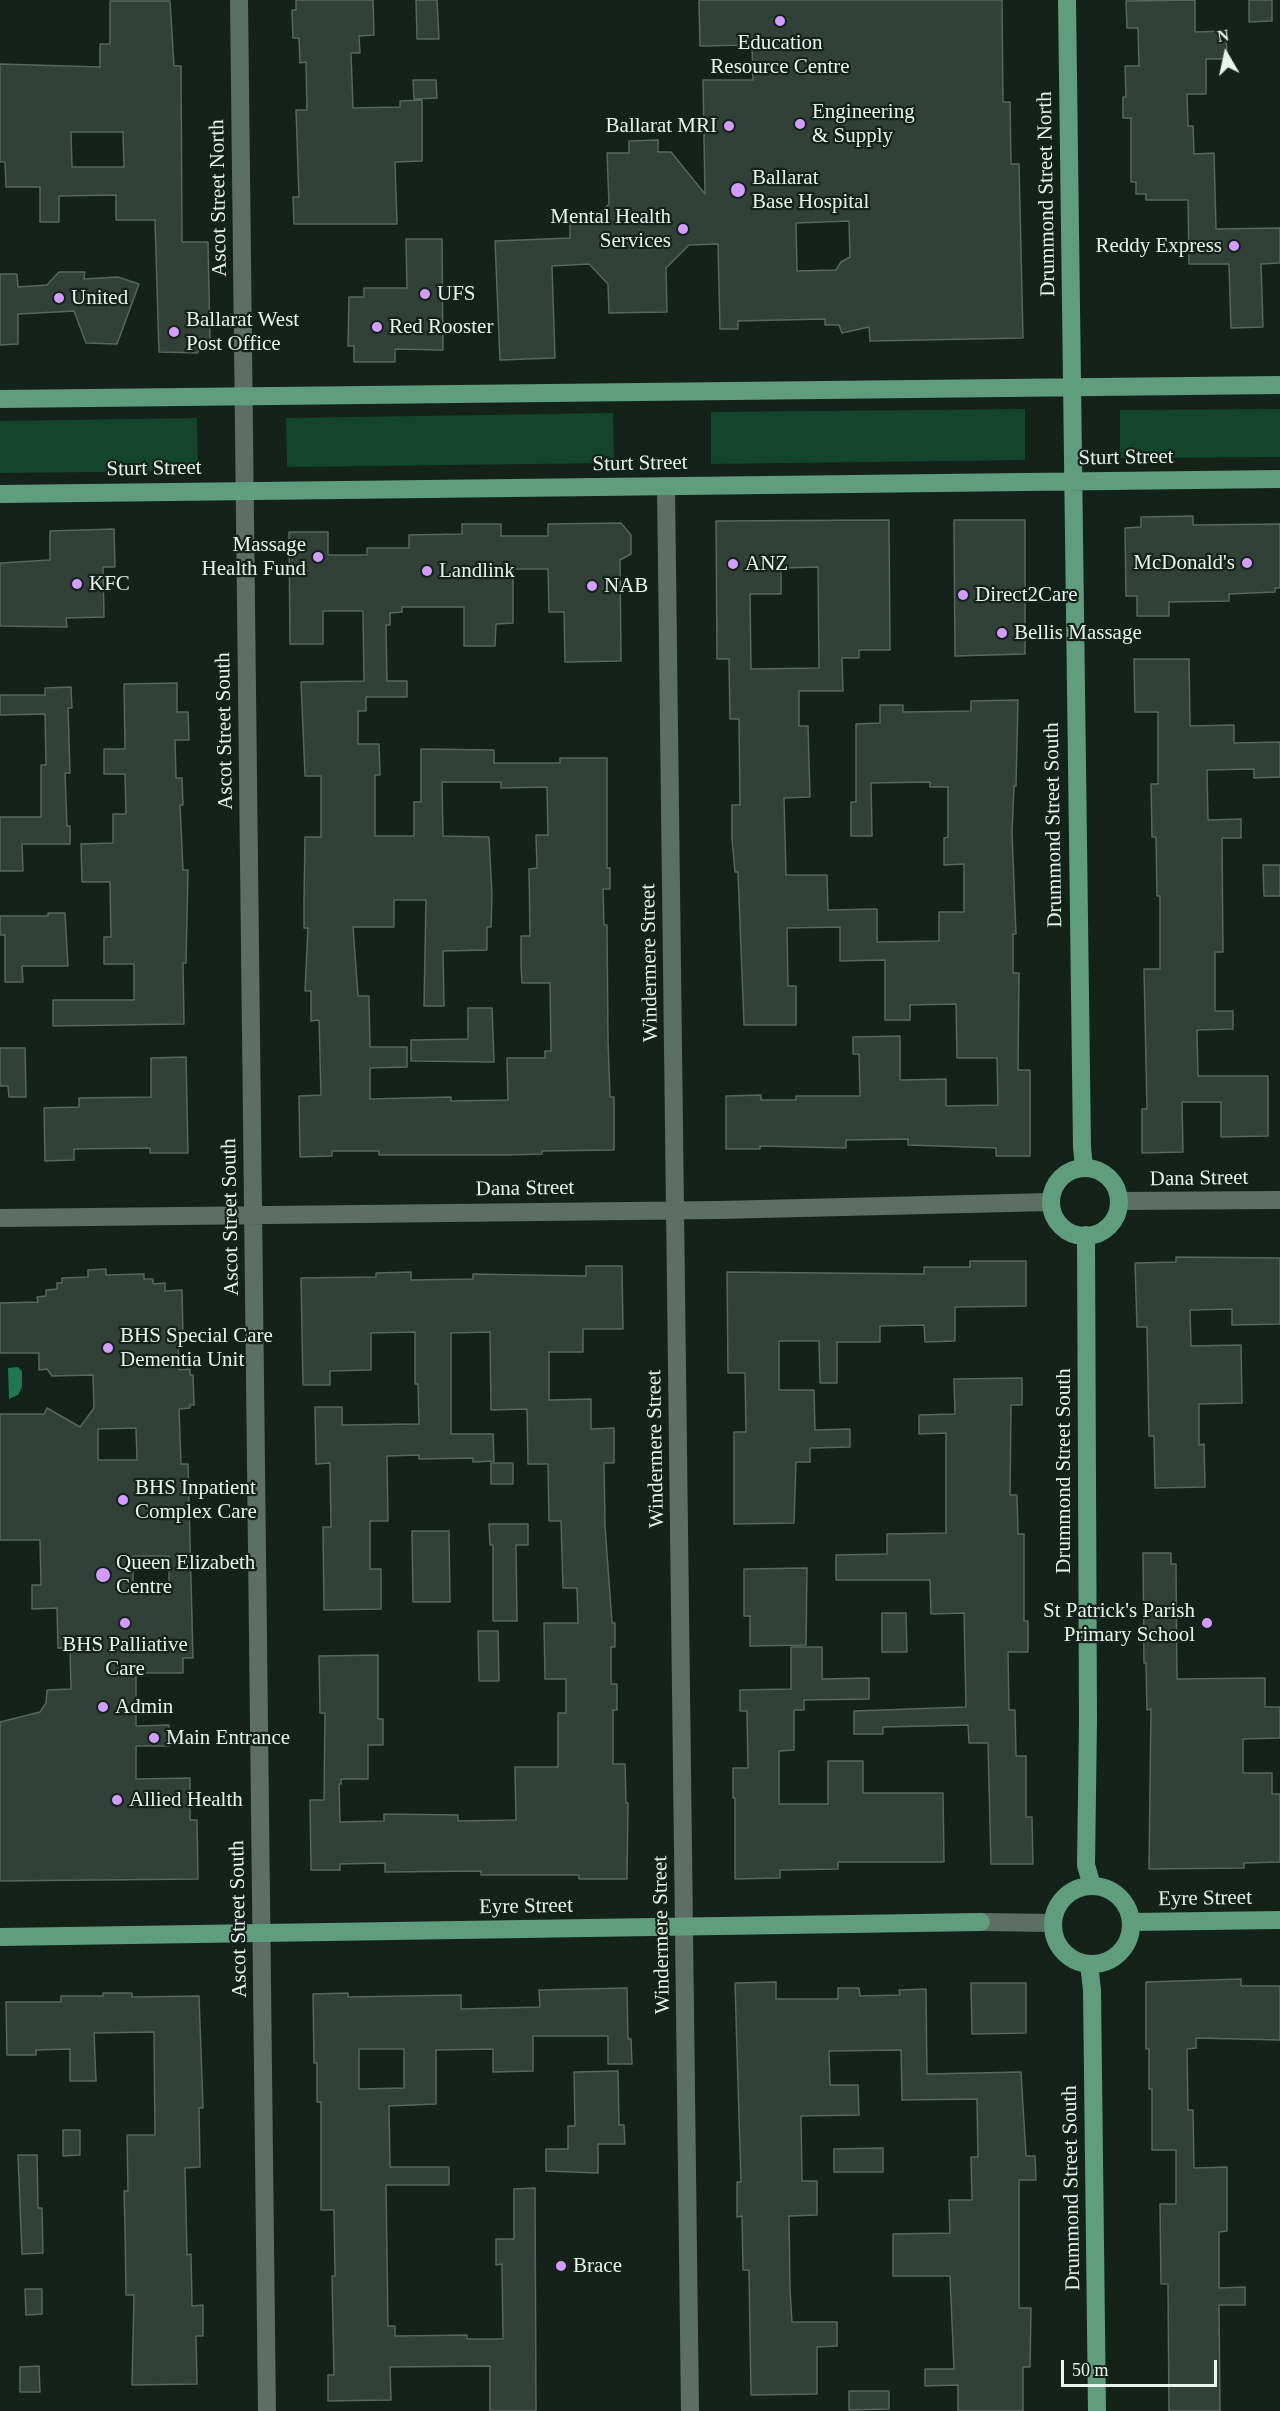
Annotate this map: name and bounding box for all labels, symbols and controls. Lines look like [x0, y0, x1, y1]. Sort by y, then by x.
marker: Education Resource Centre [773, 14, 787, 28]
north arrow [1196, 24, 1256, 84]
text: N [1216, 26, 1230, 45]
place label: Education Resource Centre [710, 30, 850, 80]
street label: Drummond Street North [1033, 91, 1061, 297]
place label: Engineering & Supply [812, 99, 915, 149]
place label: Ballarat MRI [606, 113, 717, 139]
marker: Engineering & Supply [793, 117, 807, 131]
street label: Ascot Street North [205, 119, 233, 277]
marker: Ballarat MRI [722, 119, 736, 133]
place label: Ballarat Base Hospital [752, 165, 869, 215]
marker: Ballarat Base Hospital [729, 181, 747, 199]
place label: Mental Health Services [550, 204, 671, 254]
marker: Mental Health Services [676, 222, 690, 236]
place label: Reddy Express [1095, 233, 1222, 259]
marker: Reddy Express [1227, 239, 1241, 253]
place label: UFS [437, 281, 476, 307]
place label: United [71, 285, 128, 311]
marker: UFS [418, 287, 432, 301]
marker: United [52, 291, 66, 305]
place label: Ballarat West Post Office [186, 307, 299, 357]
place label: Red Rooster [389, 314, 493, 340]
marker: Red Rooster [370, 320, 384, 334]
marker: Ballarat West Post Office [167, 325, 181, 339]
street label: Sturt Street [1078, 445, 1174, 471]
street label: Sturt Street [592, 451, 688, 477]
street label: Sturt Street [106, 456, 202, 482]
place label: Massage Health Fund [202, 532, 306, 582]
marker: Massage Health Fund [311, 550, 325, 564]
place label: McDonald's [1133, 550, 1235, 576]
place label: ANZ [745, 551, 788, 577]
marker: McDonald's [1240, 556, 1254, 570]
marker: ANZ [726, 557, 740, 571]
place label: Landlink [439, 558, 515, 584]
marker: Landlink [420, 564, 434, 578]
place label: KFC [89, 571, 130, 597]
place label: NAB [604, 573, 648, 599]
marker: KFC [70, 577, 84, 591]
marker: NAB [585, 579, 599, 593]
place label: Direct2Care [975, 582, 1078, 608]
marker: Direct2Care [956, 588, 970, 602]
place label: Bellis Massage [1014, 620, 1142, 646]
marker: Bellis Massage [995, 626, 1009, 640]
street label: Ascot Street South [211, 652, 239, 810]
street label: Drummond Street South [1040, 722, 1068, 928]
street label: Windermere Street [636, 884, 664, 1042]
street label: Ascot Street South [217, 1138, 245, 1296]
street label: Dana Street [1150, 1166, 1248, 1192]
street label: Dana Street [476, 1176, 574, 1202]
place label: BHS Special Care Dementia Unit [120, 1323, 273, 1373]
marker: BHS Special Care Dementia Unit [101, 1341, 115, 1355]
street label: Drummond Street South [1051, 1368, 1077, 1574]
street label: Windermere Street [642, 1370, 670, 1528]
place label: BHS Inpatient Complex Care [135, 1475, 257, 1525]
marker: BHS Inpatient Complex Care [116, 1493, 130, 1507]
place label: Queen Elizabeth Centre [116, 1550, 255, 1600]
marker: Queen Elizabeth Centre [94, 1566, 112, 1584]
place label: St Patrick's Parish Primary School [1043, 1598, 1195, 1648]
marker: BHS Palliative Care [118, 1616, 132, 1630]
marker: St Patrick's Parish Primary School [1200, 1616, 1214, 1630]
place label: BHS Palliative Care [62, 1632, 188, 1682]
place label: Admin [115, 1694, 173, 1720]
marker: Admin [96, 1700, 110, 1714]
place label: Main Entrance [166, 1725, 290, 1751]
marker: Main Entrance [147, 1731, 161, 1745]
place label: Allied Health [129, 1787, 243, 1813]
marker: Allied Health [110, 1793, 124, 1807]
street label: Ascot Street South [225, 1840, 253, 1998]
street label: Windermere Street [648, 1856, 676, 2014]
street label: Eyre Street [1158, 1886, 1252, 1912]
street label: Eyre Street [479, 1894, 573, 1920]
street label: Drummond Street South [1058, 2085, 1086, 2291]
place label: Brace [573, 2253, 622, 2279]
marker: Brace [554, 2259, 568, 2273]
scale bar [1064, 2348, 1220, 2386]
text: 50 m [1072, 2360, 1109, 2380]

